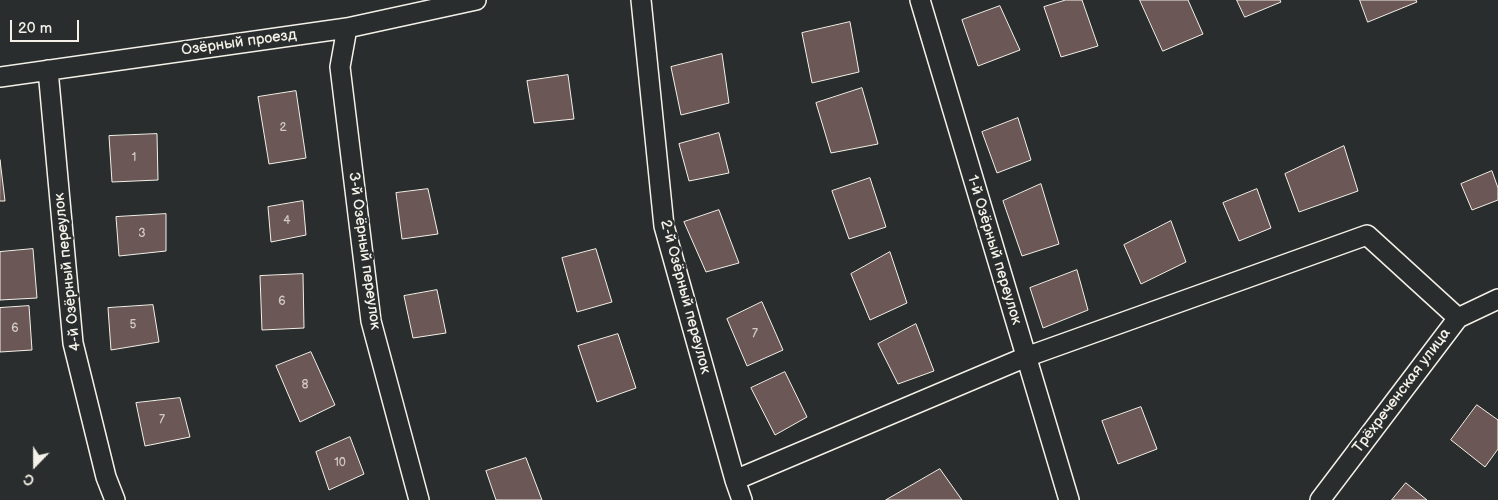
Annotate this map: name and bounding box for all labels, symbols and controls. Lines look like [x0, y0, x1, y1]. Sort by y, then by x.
scale bar [12, 10, 81, 42]
text: 20 m [18, 19, 52, 38]
street label: Озёрный проезд [180, 26, 298, 60]
house number: 2 [279, 121, 287, 135]
house number: 1 [132, 151, 136, 165]
street label: 3-й Озёрный переулок [344, 171, 384, 331]
street label: 1-й Озёрный переулок [963, 173, 1025, 327]
street label: 4-й Озёрный переулок [51, 192, 85, 352]
house number: 4 [283, 214, 291, 228]
street label: 2-й Озёрный переулок [656, 218, 714, 376]
house number: 3 [138, 227, 146, 241]
house number: 6 [278, 295, 286, 309]
house number: 5 [130, 318, 136, 332]
house number: 6 [11, 322, 19, 336]
street label: Трёхреченская улица [1349, 325, 1455, 457]
house number: 7 [752, 327, 758, 341]
house number: 8 [302, 378, 308, 392]
house number: 7 [159, 413, 165, 427]
north arrow [10, 440, 60, 490]
house number: 10 [334, 456, 346, 470]
text: С [22, 470, 37, 489]

